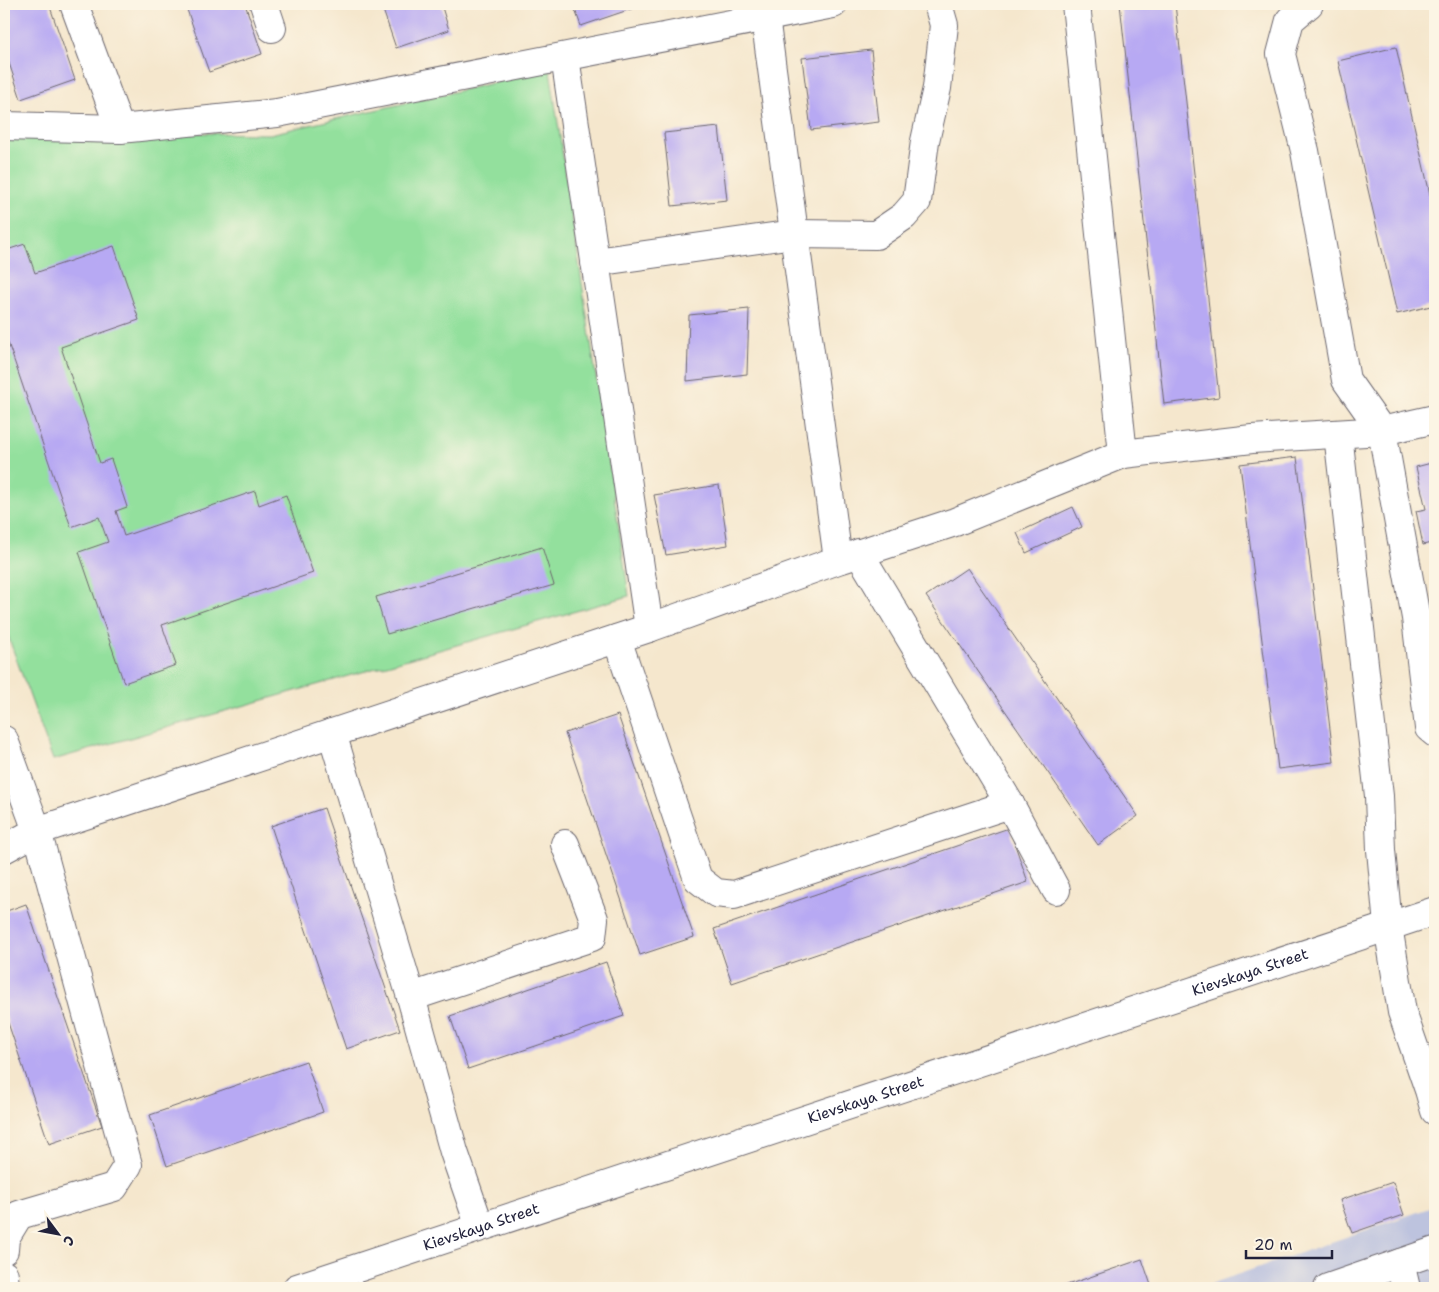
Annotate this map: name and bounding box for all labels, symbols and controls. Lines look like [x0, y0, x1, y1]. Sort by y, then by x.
street label: Kievskaya Street [1189, 944, 1311, 1001]
street label: Kievskaya Street [805, 1071, 926, 1128]
street label: Kievskaya Street [420, 1198, 542, 1256]
north arrow [32, 1210, 82, 1260]
scale bar [1246, 1227, 1333, 1259]
text: С [59, 1232, 79, 1249]
text: 20 m [1254, 1235, 1293, 1255]

